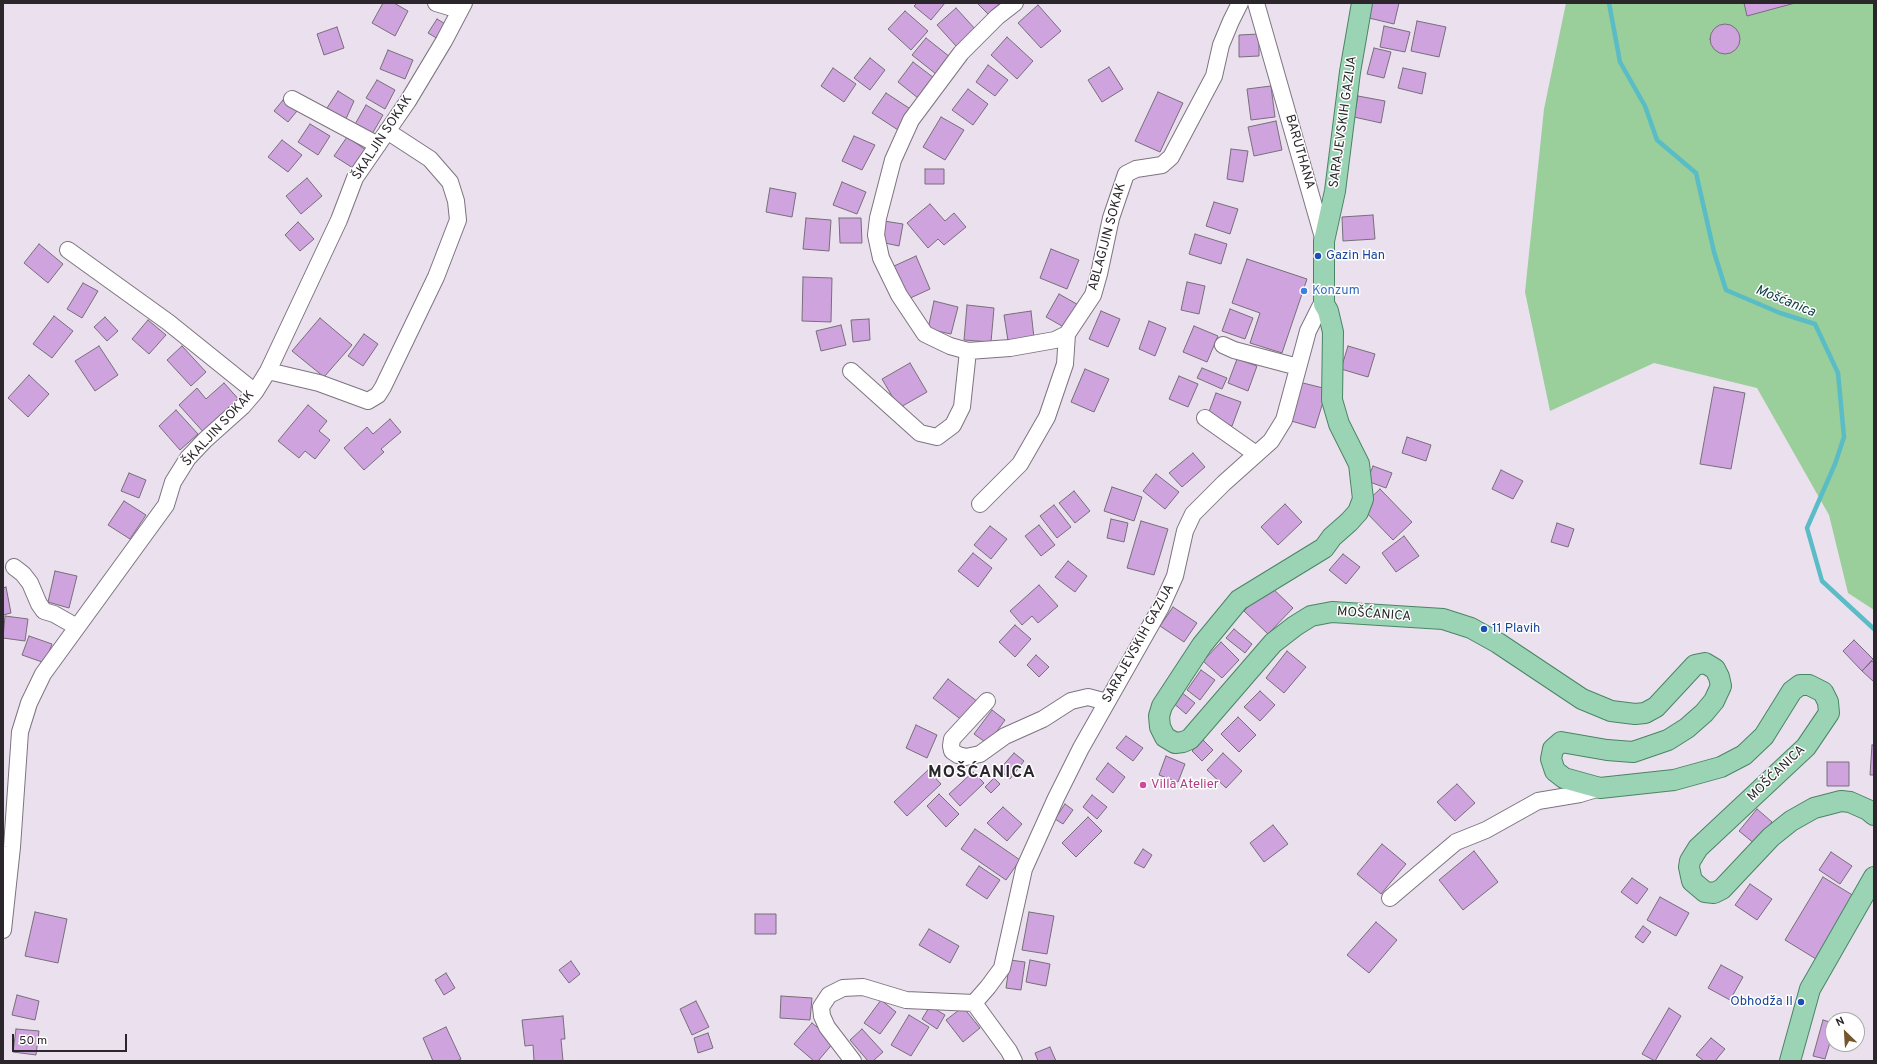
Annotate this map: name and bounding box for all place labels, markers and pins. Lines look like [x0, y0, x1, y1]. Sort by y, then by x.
place label: Gazin Han [1326, 248, 1385, 264]
marker: Gazin Han [1313, 251, 1323, 261]
place label: Konzum [1312, 283, 1360, 299]
marker: Konzum [1299, 286, 1309, 296]
place label: 11 Plavih [1492, 621, 1540, 637]
marker: 11 Plavih [1479, 624, 1489, 634]
place label: Villa Atelier [1151, 777, 1219, 793]
marker: Villa Atelier [1138, 780, 1148, 790]
place label: Obhodža II [1730, 994, 1793, 1010]
marker: Obhodža II [1796, 997, 1806, 1007]

